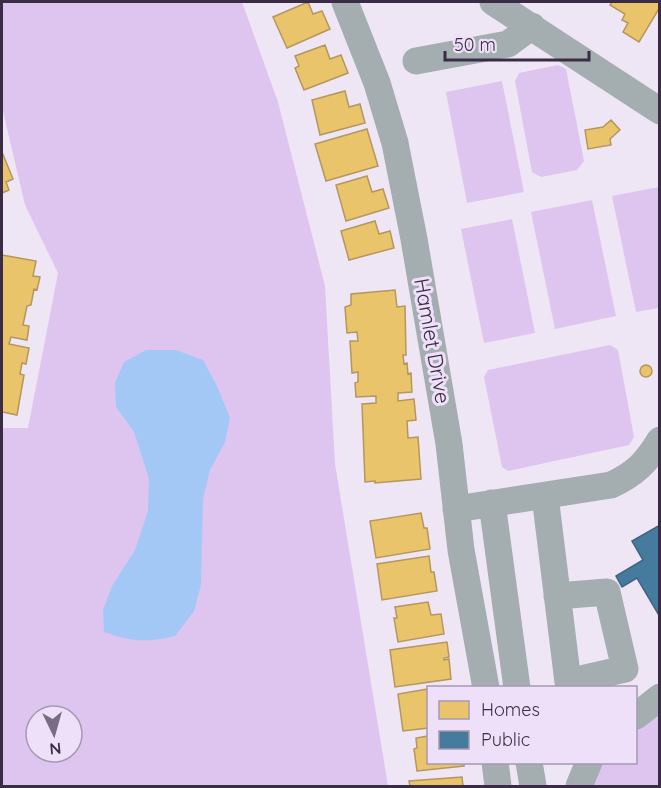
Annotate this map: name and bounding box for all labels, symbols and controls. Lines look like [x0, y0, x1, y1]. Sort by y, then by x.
scale bar [445, 24, 589, 62]
text: 50 m [454, 33, 496, 56]
street label: Hamlet Drive [409, 276, 457, 406]
legend [427, 686, 637, 764]
text: Homes [481, 698, 540, 721]
north arrow [24, 704, 84, 764]
text: Public [481, 728, 530, 751]
text: N [49, 738, 62, 759]

